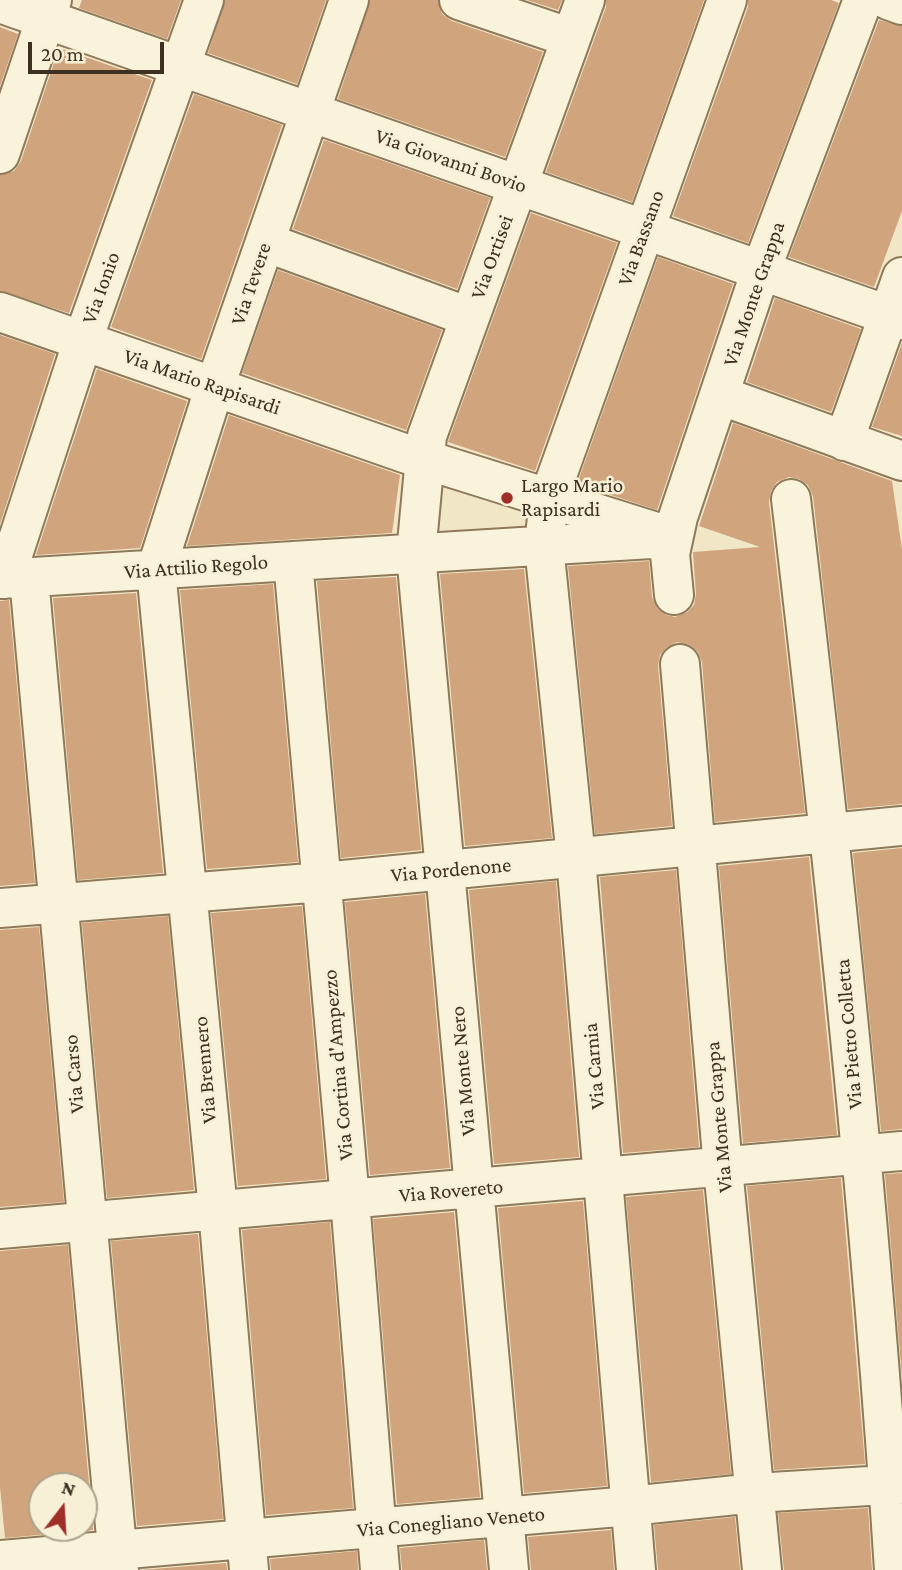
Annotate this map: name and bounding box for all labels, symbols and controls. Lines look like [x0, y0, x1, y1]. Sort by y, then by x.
scale bar [32, 28, 168, 72]
text: 20 m [41, 42, 84, 66]
street label: Via Giovanni Bovio [372, 123, 530, 199]
street label: Via Bassano [612, 187, 670, 289]
street label: Via Ortisei [465, 211, 519, 303]
street label: Via Monte Grappa [717, 218, 791, 370]
street label: Via Tevere [225, 239, 277, 329]
street label: Via Ionio [76, 249, 126, 327]
street label: Via Mario Rapisardi [120, 343, 284, 421]
place label: Largo Mario Rapisardi [521, 473, 623, 523]
marker: Largo Mario Rapisardi [499, 490, 515, 506]
street label: Via Attilio Regolo [123, 549, 269, 585]
street label: Via Pordenone [390, 852, 512, 888]
street label: Via Pietro Colletta [830, 958, 868, 1110]
street label: Via Cortina d'Ampezzo [317, 969, 359, 1161]
street label: Via Monte Nero [445, 1005, 481, 1137]
street label: Via Brennero [188, 1015, 222, 1125]
street label: Via Carnia [578, 1022, 610, 1110]
street label: Via Carso [58, 1034, 90, 1114]
street label: Via Monte Grappa [700, 1040, 738, 1194]
street label: Via Rovereto [398, 1174, 504, 1208]
north arrow [28, 1472, 98, 1542]
text: N [59, 1476, 78, 1500]
street label: Via Conegliano Veneto [356, 1501, 546, 1543]

